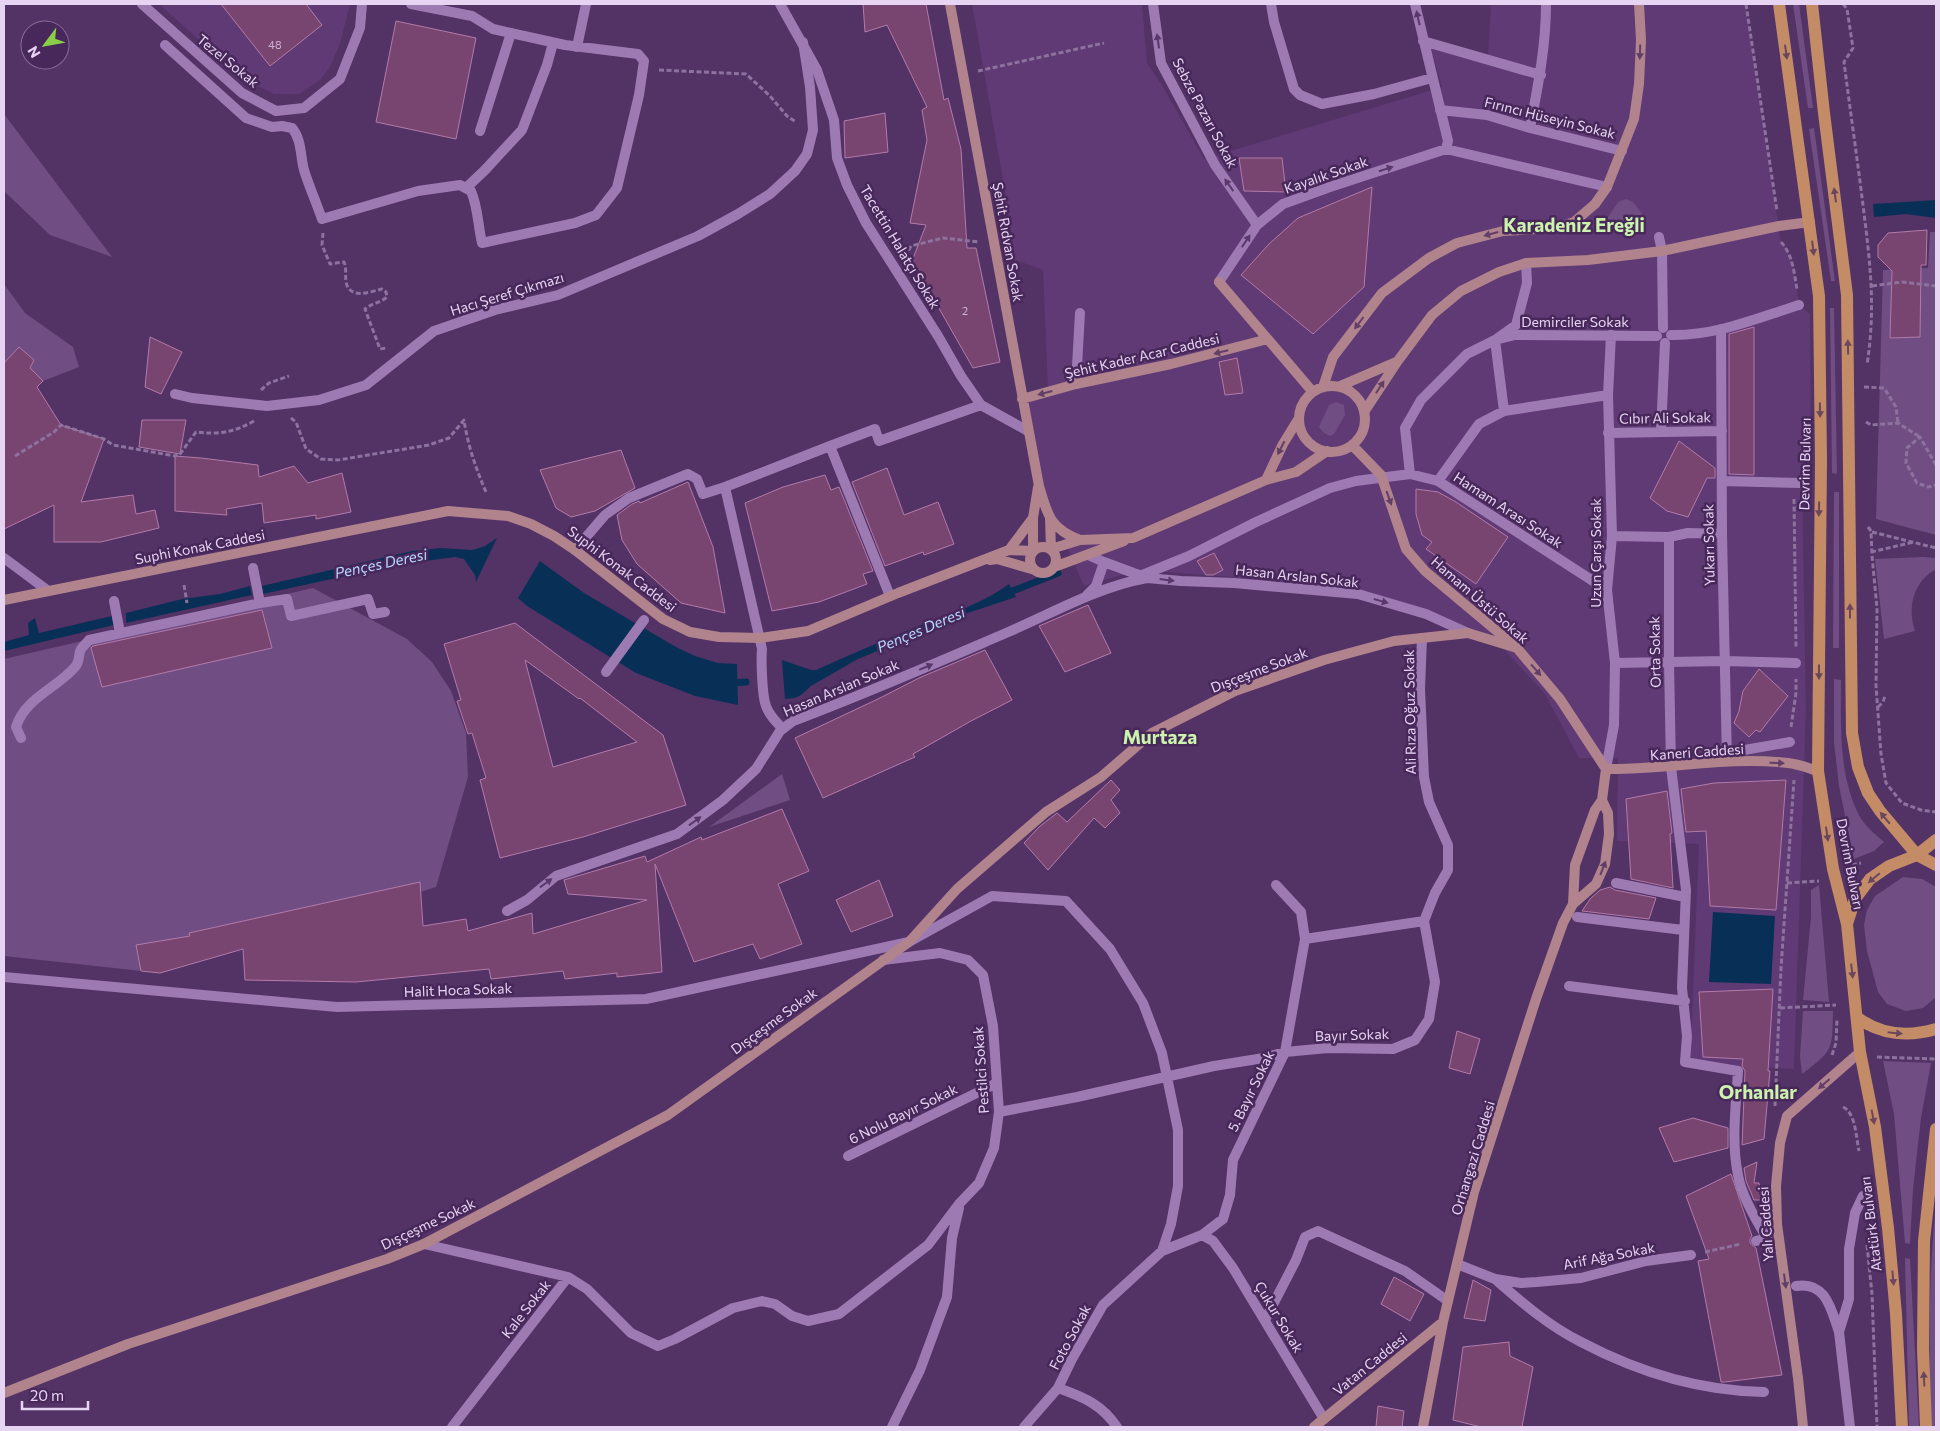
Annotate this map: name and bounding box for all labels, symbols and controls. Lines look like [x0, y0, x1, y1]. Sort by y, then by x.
one-way arrow [1414, 11, 1422, 26]
north arrow [20, 20, 70, 70]
street label: Tezel Sokak [194, 30, 263, 91]
one-way arrow [1154, 32, 1162, 48]
house number: 48 [268, 38, 282, 51]
text: N [24, 43, 44, 61]
one-way arrow [1782, 44, 1790, 60]
one-way arrow [1636, 45, 1644, 61]
street label: Sebze Pazarı Sokak [1169, 55, 1242, 171]
street label: Fırıncı Hüseyin Sokak [1483, 93, 1618, 142]
street label: Kayalık Sokak [1282, 152, 1370, 197]
one-way arrow [1379, 165, 1394, 172]
one-way arrow [1224, 178, 1234, 192]
street label: Şehit Rıdvan Sokak [990, 181, 1027, 303]
street label: Tacettin Halatçı Sokak [857, 182, 944, 312]
one-way arrow [1831, 186, 1839, 202]
district label: Karadeniz Ereğli [1503, 213, 1645, 236]
one-way arrow [1483, 231, 1498, 239]
one-way arrow [1241, 235, 1251, 248]
one-way arrow [1809, 240, 1817, 256]
street label: Hacı Şeref Çıkmazı [448, 268, 566, 319]
house number: 2 [962, 304, 968, 317]
street label: Demirciler Sokak [1521, 313, 1629, 330]
one-way arrow [1354, 316, 1365, 329]
street label: Şehit Kader Acar Caddesi [1063, 329, 1221, 382]
one-way arrow [1844, 339, 1852, 355]
one-way arrow [1213, 348, 1228, 356]
one-way arrow [1375, 380, 1385, 393]
one-way arrow [1038, 389, 1053, 397]
one-way arrow [1816, 402, 1824, 418]
street label: Cıbır Ali Sokak [1619, 408, 1711, 427]
street label: Devrim Bulvarı [1795, 417, 1814, 511]
one-way arrow [1277, 441, 1285, 456]
street label: Hamam Arası Sokak [1451, 468, 1566, 551]
one-way arrow [1386, 490, 1393, 505]
street label: Uzun Çarşı Sokak [1587, 498, 1604, 608]
one-way arrow [1815, 502, 1823, 518]
street label: Yukarı Sokak [1699, 503, 1718, 586]
street label: Suphi Konak Caddesi [565, 522, 680, 615]
street label: Suphi Konak Caddesi [134, 526, 266, 567]
water label: Pençes Deresi [333, 544, 430, 582]
street label: Hamam Üstü Sokak [1428, 552, 1533, 647]
street label: Hasan Arslan Sokak [1234, 561, 1360, 590]
one-way arrow [1160, 576, 1176, 584]
one-way arrow [1373, 597, 1388, 605]
water label: Pençes Deresi [874, 602, 968, 656]
one-way arrow [1846, 603, 1854, 619]
street label: Orta Sokak [1645, 616, 1664, 688]
street label: Dışçeşme Sokak [1208, 643, 1310, 696]
street label: Ali Rıza Oğuz Sokak [1400, 649, 1419, 775]
street label: Hasan Arslan Sokak [780, 655, 902, 720]
one-way arrow [919, 663, 934, 671]
one-way arrow [1531, 663, 1542, 676]
one-way arrow [1814, 664, 1822, 680]
district label: Murtaza [1123, 725, 1197, 748]
street label: Kaneri Caddesi [1649, 740, 1745, 763]
one-way arrow [1769, 759, 1785, 767]
one-way arrow [1880, 812, 1891, 825]
one-way arrow [688, 816, 702, 826]
street label: Devrim Bulvarı [1833, 817, 1868, 911]
one-way arrow [1824, 826, 1832, 842]
one-way arrow [1600, 860, 1607, 875]
one-way arrow [1868, 872, 1881, 883]
one-way arrow [539, 878, 553, 888]
one-way arrow [1848, 963, 1856, 979]
street label: Halit Hoca Sokak [404, 979, 513, 1000]
street label: Dışçeşme Sokak [727, 983, 820, 1058]
street label: Pestilci Sokak [969, 1025, 992, 1114]
street label: Bayır Sokak [1315, 1025, 1390, 1044]
one-way arrow [1888, 1029, 1904, 1037]
street label: 5. Bayır Sokak [1224, 1047, 1278, 1134]
one-way arrow [1817, 1079, 1830, 1090]
street label: 6 Nolu Bayır Sokak [846, 1080, 960, 1147]
district label: Orhanlar [1719, 1080, 1797, 1103]
street label: Orhangazi Caddesi [1447, 1099, 1498, 1217]
one-way arrow [1869, 1109, 1877, 1125]
street label: Atatürk Bulvarı [1856, 1176, 1885, 1273]
street label: Yalı Caddesi [1754, 1186, 1777, 1262]
street label: Dışçeşme Sokak [378, 1194, 478, 1253]
street label: Arif Ağa Sokak [1562, 1238, 1657, 1273]
one-way arrow [1889, 1271, 1897, 1287]
one-way arrow [1781, 1274, 1789, 1290]
street label: Kale Sokak [498, 1276, 554, 1341]
street label: Çukur Sokak [1251, 1278, 1308, 1356]
street label: Foto Sokak [1045, 1301, 1094, 1372]
street label: Vatan Caddesi [1329, 1329, 1410, 1399]
one-way arrow [1920, 1370, 1928, 1386]
scale bar [22, 1378, 89, 1410]
text: 20 m [30, 1386, 64, 1404]

